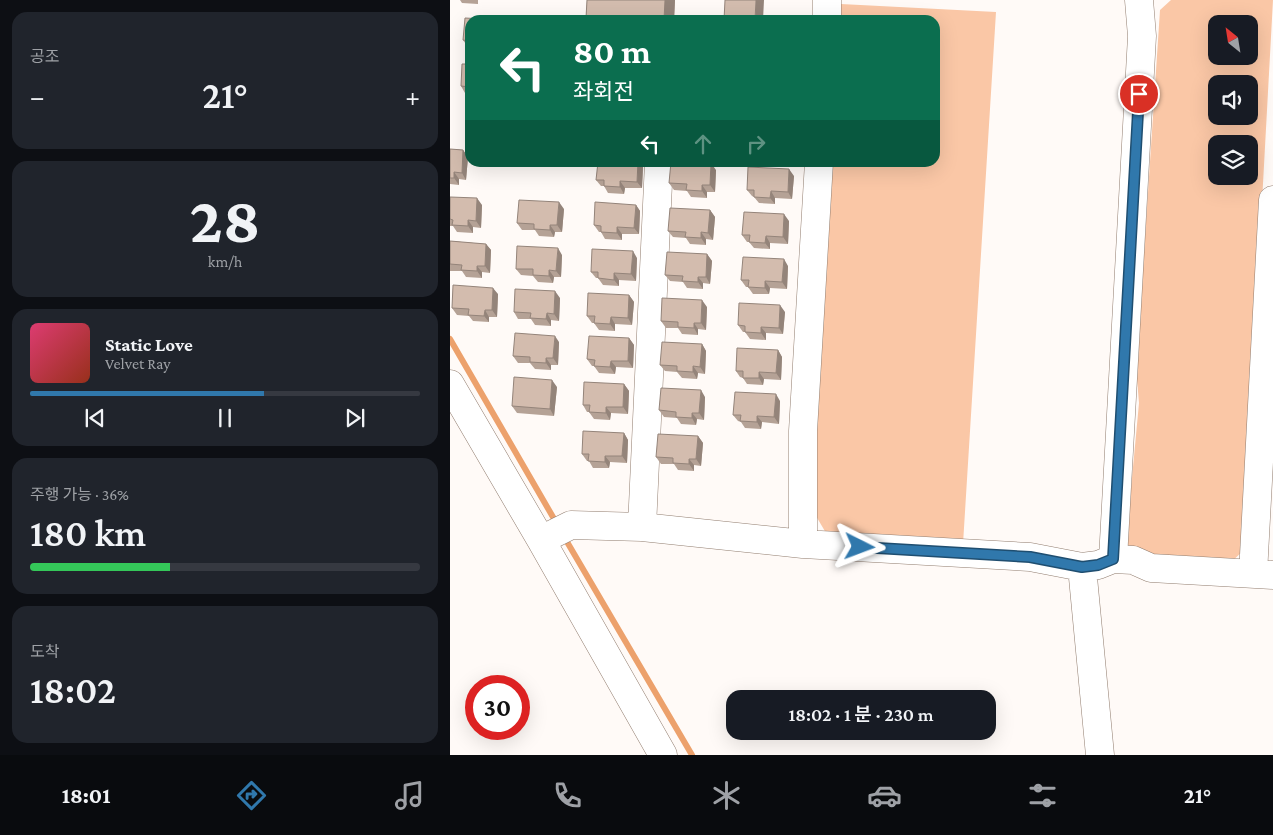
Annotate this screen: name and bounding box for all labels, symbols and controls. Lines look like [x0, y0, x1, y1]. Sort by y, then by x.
north arrow [1208, 15, 1258, 65]
map controls [1208, 15, 1258, 185]
text: 80 m [573, 32, 651, 71]
icon: left [490, 35, 555, 100]
text: 공조 [30, 48, 59, 65]
pin [1118, 73, 1160, 115]
text: 21° [202, 74, 248, 116]
button: sound [1208, 75, 1258, 125]
text: 좌회전 [573, 79, 634, 104]
icon: arrive [1125, 80, 1153, 108]
text: − [30, 81, 45, 112]
text: + [405, 81, 420, 112]
icon: left [636, 130, 664, 158]
icon: ahead [689, 130, 717, 158]
icon: right [742, 130, 770, 158]
button: layers [1208, 135, 1258, 185]
text: 28 [190, 184, 260, 256]
text: km/h [208, 253, 242, 270]
text: Static Love [105, 334, 193, 355]
text: Velvet Ray [105, 355, 171, 372]
icon: previous [81, 404, 109, 432]
icon: pause [211, 404, 239, 432]
icon: next [341, 404, 369, 432]
text: 주행 가능 · 36% [30, 486, 129, 503]
text: 180 km [30, 512, 146, 554]
position arrow [833, 520, 885, 572]
text: 도착 [30, 643, 59, 660]
text: 18:02 [30, 669, 116, 711]
speed limit sign: 30 [465, 675, 530, 740]
text: 18:02 · 1 분 · 230 m [789, 704, 933, 725]
icon: directions [234, 778, 269, 813]
icon: music [392, 778, 427, 813]
icon: phone [550, 778, 585, 813]
icon: climate [709, 778, 744, 813]
icon: car [867, 778, 902, 813]
icon: filters [1025, 778, 1060, 813]
text: 18:01 [62, 783, 110, 808]
text: 21° [1184, 783, 1211, 808]

